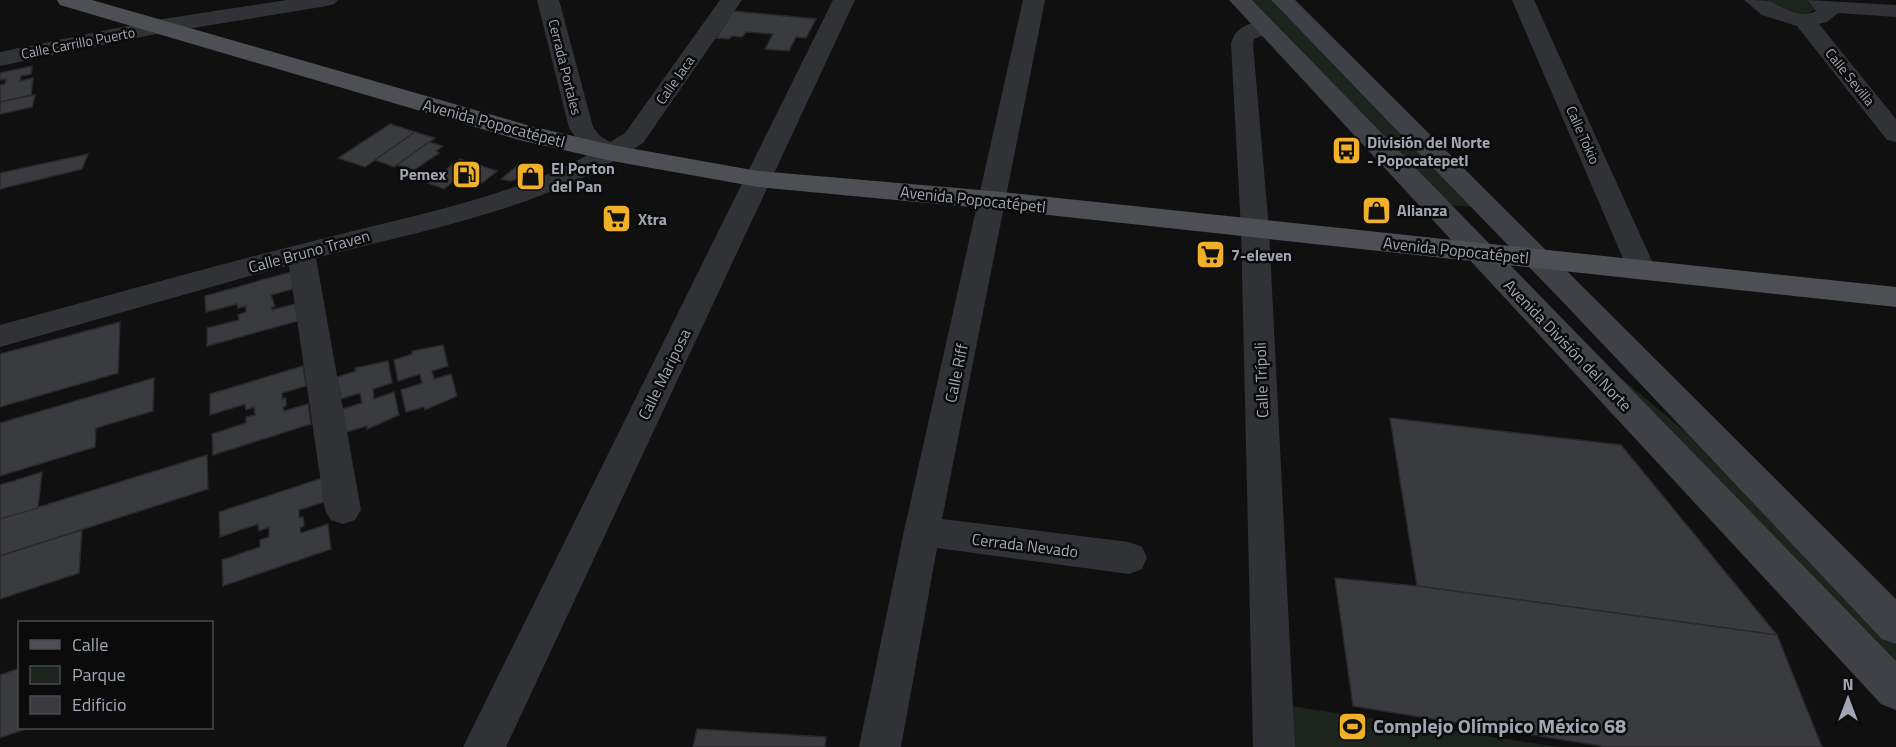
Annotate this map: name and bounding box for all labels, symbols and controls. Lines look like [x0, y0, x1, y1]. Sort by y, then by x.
street label: Cerrada Portales [543, 17, 588, 117]
street label: Calle Carrillo Puerto [19, 21, 137, 64]
street label: Calle Sevilla [1820, 43, 1880, 110]
street label: Calle Jaca [650, 51, 699, 108]
street label: Avenida Popocatépetl [420, 92, 568, 154]
street label: Calle Tokio [1561, 102, 1606, 167]
place label: División del Norte - Popocatepetl [1367, 130, 1490, 172]
bus stop icon: División del Norte - Popocatepetl [1330, 135, 1362, 167]
place label: El Porton del Pan [551, 156, 615, 198]
fuel station icon: Pemex [451, 158, 483, 190]
shop icon: El Porton del Pan [514, 161, 546, 193]
place label: Pemex [399, 162, 446, 186]
street label: Avenida Popocatépetl [899, 179, 1047, 219]
shop icon: Alianza [1360, 194, 1392, 226]
place label: Alianza [1397, 198, 1448, 222]
supermarket icon: Xtra [601, 203, 633, 235]
place label: Xtra [638, 207, 667, 231]
street label: Calle Bruno Traven [246, 223, 372, 279]
street label: Avenida Popocatépetl [1382, 230, 1530, 270]
supermarket icon: 7-eleven [1194, 239, 1226, 271]
place label: 7-eleven [1231, 243, 1292, 267]
street label: Avenida División del Norte [1498, 273, 1638, 417]
street label: Calle Mariposa [632, 324, 696, 424]
street label: Calle Riff [938, 341, 974, 405]
street label: Calle Trípoli [1248, 342, 1274, 418]
street label: Cerrada Nevado [970, 527, 1080, 563]
legend [18, 621, 213, 729]
text: Calle [72, 631, 108, 658]
text: Parque [72, 661, 126, 688]
north arrow [1818, 669, 1878, 729]
text: N [1842, 672, 1854, 696]
text: Edificio [72, 691, 126, 718]
sports icon: Complejo Olímpico México 68 [1336, 710, 1368, 742]
place label: Complejo Olímpico México 68 [1373, 710, 1626, 741]

